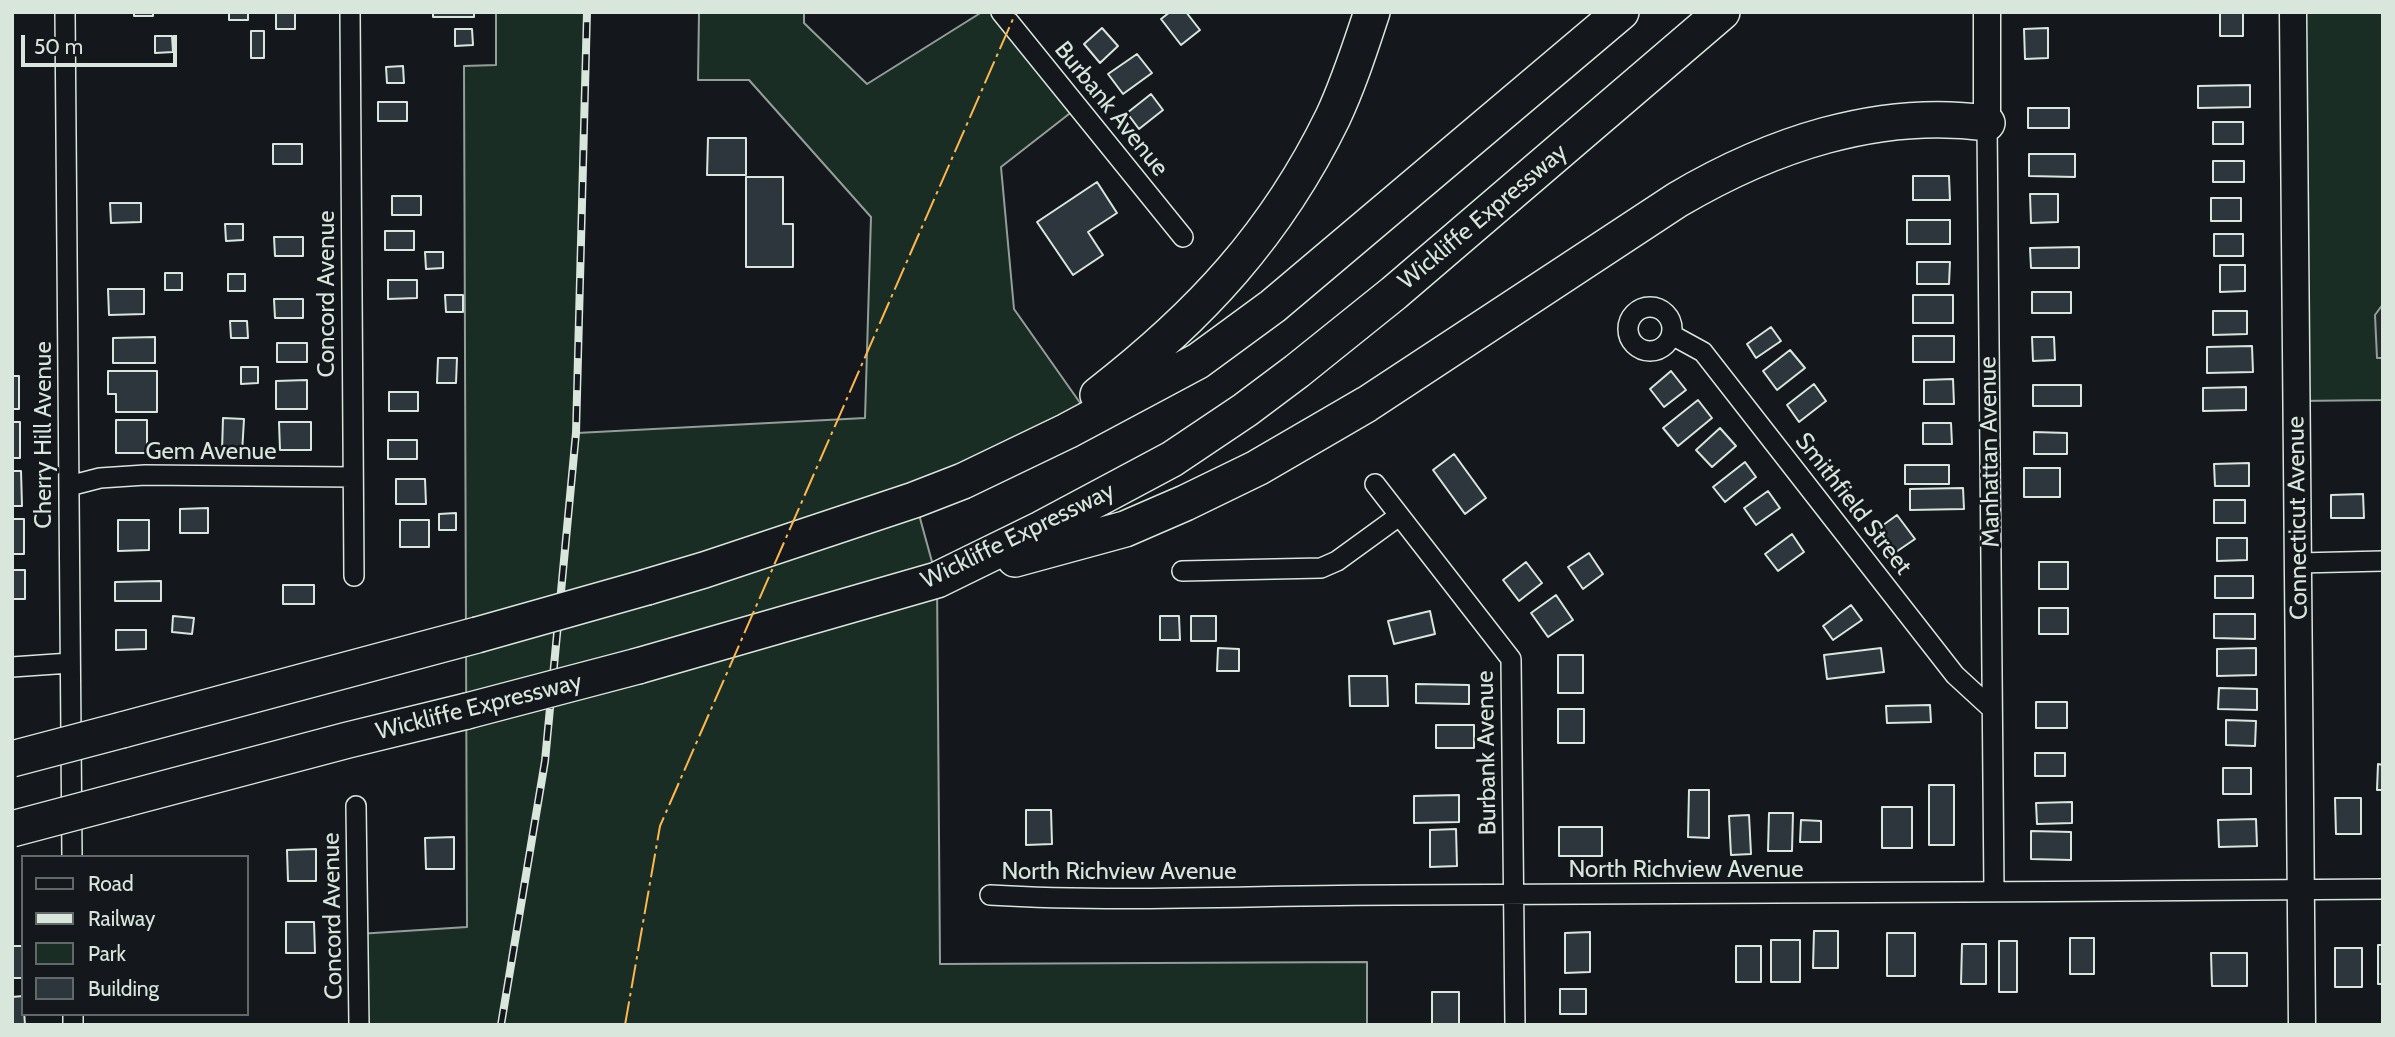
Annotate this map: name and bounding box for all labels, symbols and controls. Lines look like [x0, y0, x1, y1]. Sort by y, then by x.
scale bar [24, 21, 180, 65]
text: 50 m [34, 34, 83, 59]
street label: Burbank Avenue [1048, 36, 1174, 182]
street label: Wickliffe Expressway [1393, 138, 1573, 296]
street label: Concord Avenue [313, 210, 341, 378]
street label: Cherry Hill Avenue [30, 341, 58, 529]
street label: Manhattan Avenue [1974, 356, 2006, 548]
street label: Connecticut Avenue [2282, 416, 2314, 620]
street label: Smithfield Street [1789, 427, 1917, 581]
street label: Gem Avenue [146, 438, 276, 466]
street label: Wickliffe Expressway [917, 477, 1119, 595]
street label: Wickliffe Expressway [373, 667, 585, 747]
street label: Burbank Avenue [1471, 670, 1503, 836]
street label: Concord Avenue [317, 832, 349, 1000]
legend [21, 855, 248, 1016]
street label: North Richview Avenue [1569, 856, 1803, 884]
street label: North Richview Avenue [1002, 858, 1236, 886]
text: Road [88, 871, 134, 896]
text: Railway [88, 906, 155, 931]
text: Park [88, 941, 126, 966]
text: Building [88, 976, 159, 1001]

